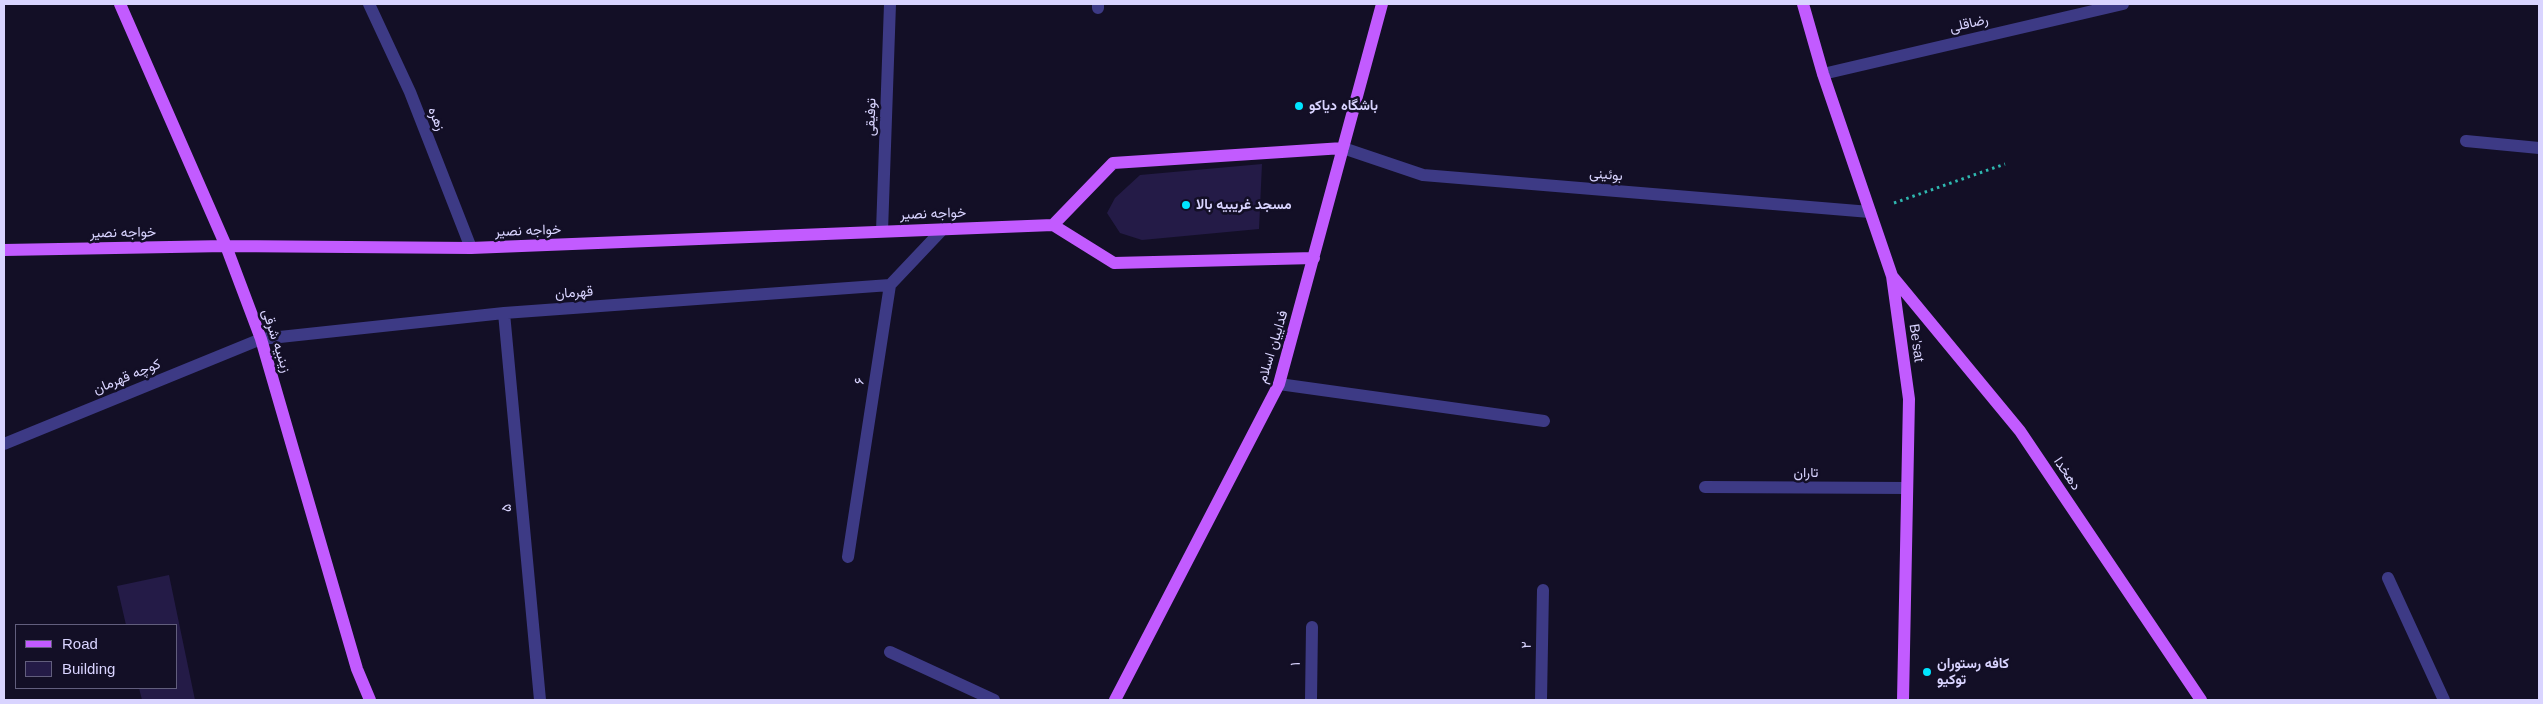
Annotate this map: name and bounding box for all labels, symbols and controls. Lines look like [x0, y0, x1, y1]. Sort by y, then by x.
street label: رضاقلی [1948, 11, 1990, 37]
street label: توفیقی [862, 98, 880, 136]
place label: باشگاه دیاکو [1309, 98, 1378, 114]
marker: باشگاه دیاکو [1293, 100, 1305, 112]
street label: زهره [424, 105, 448, 133]
street label: بوئینی [1589, 165, 1623, 185]
place label: مسجد غریبیه بالا [1196, 197, 1292, 213]
marker: مسجد غریبیه بالا [1180, 199, 1192, 211]
street label: خواجه نصیر [900, 204, 966, 224]
street label: خواجه نصیر [495, 221, 561, 241]
street label: خواجه نصیر [90, 224, 156, 242]
street label: قهرمان [554, 283, 594, 303]
street label: زینبیه شرقی [258, 307, 294, 375]
street label: فداییان اسلام [1254, 309, 1292, 385]
street label: Be'sat [1905, 323, 1927, 363]
street label: کوچه قهرمان [91, 356, 163, 398]
street label: ۶ [851, 376, 869, 386]
street label: دهخدا [2050, 454, 2084, 494]
street label: تاران [1794, 465, 1818, 481]
street label: ۵ [498, 503, 516, 513]
legend [15, 624, 178, 689]
text: Road [62, 635, 98, 652]
street label: ۲ [1519, 641, 1535, 649]
place label: کافه رستوران توکیو [1937, 656, 2009, 689]
text: Building [62, 660, 115, 677]
street label: ۱ [1288, 662, 1304, 666]
marker: کافه رستوران توکیو [1921, 666, 1933, 678]

